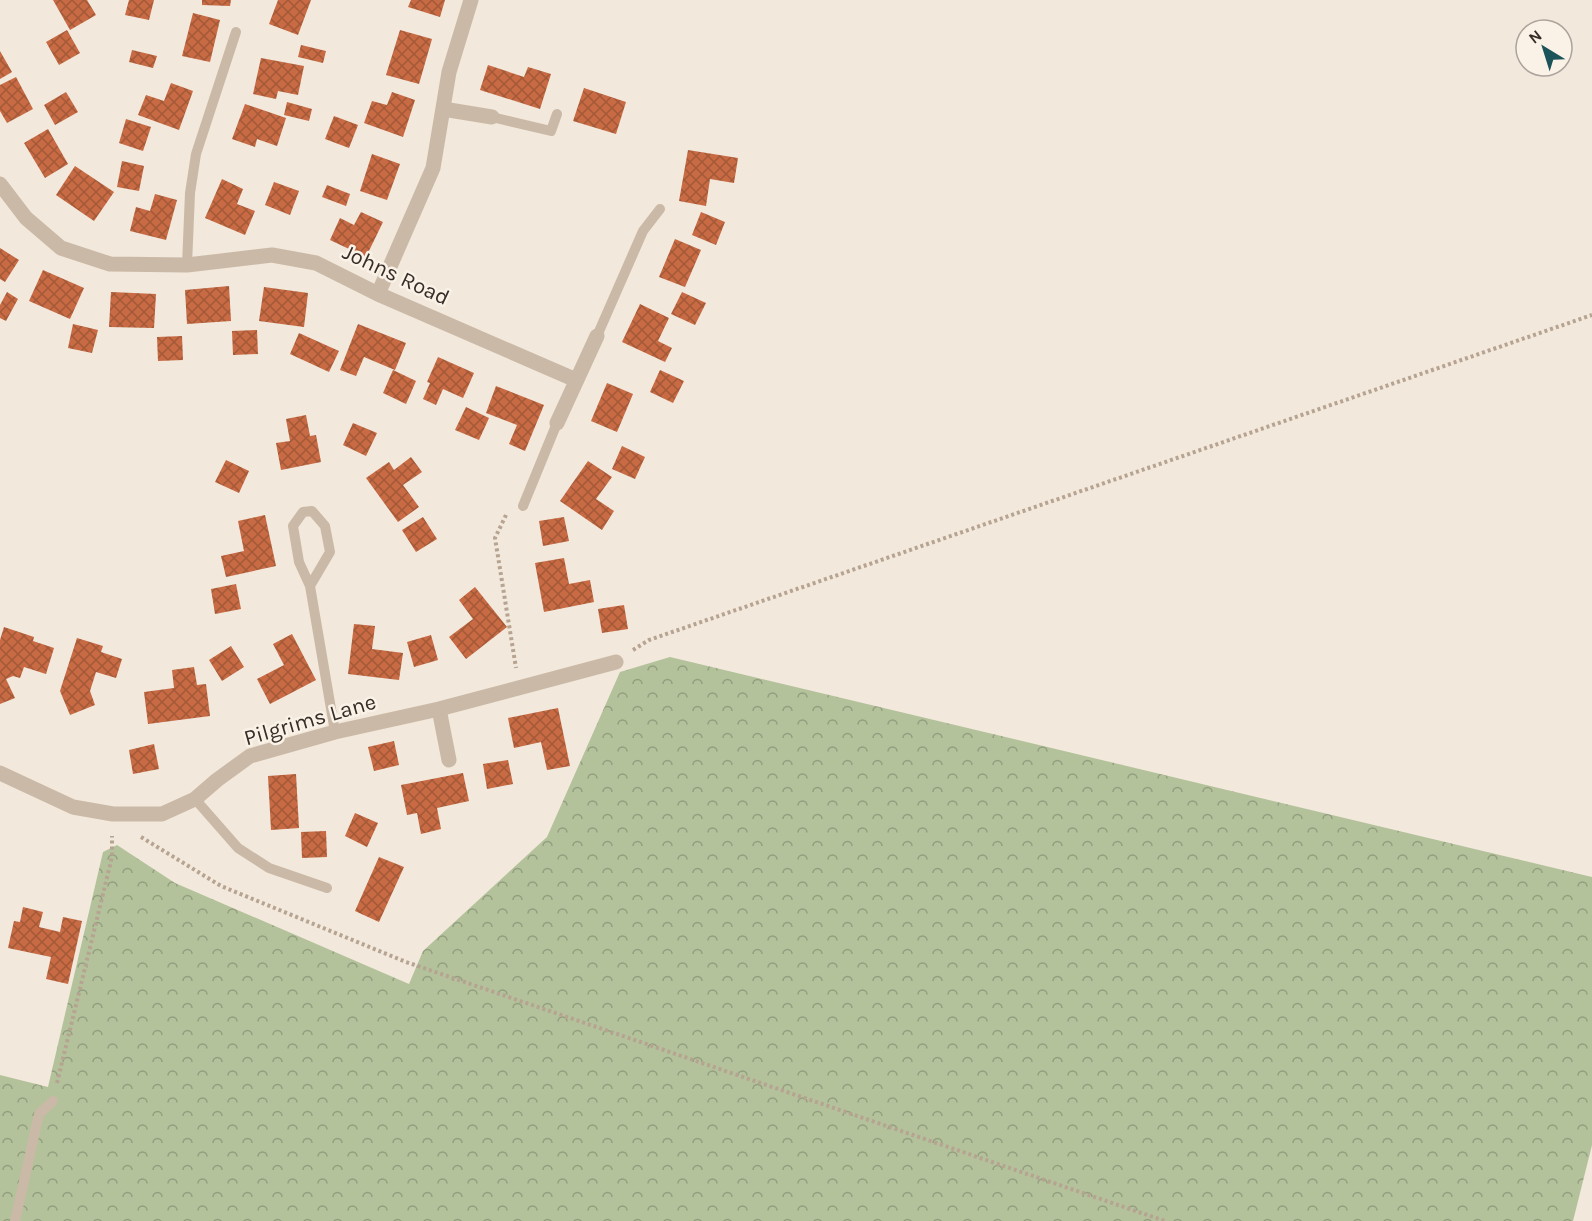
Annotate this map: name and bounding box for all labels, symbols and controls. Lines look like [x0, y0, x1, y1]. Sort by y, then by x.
north arrow [1514, 18, 1574, 78]
text: N [1525, 26, 1545, 48]
street label: Johns Road [338, 239, 454, 311]
street label: Pilgrims Lane [241, 689, 379, 751]

